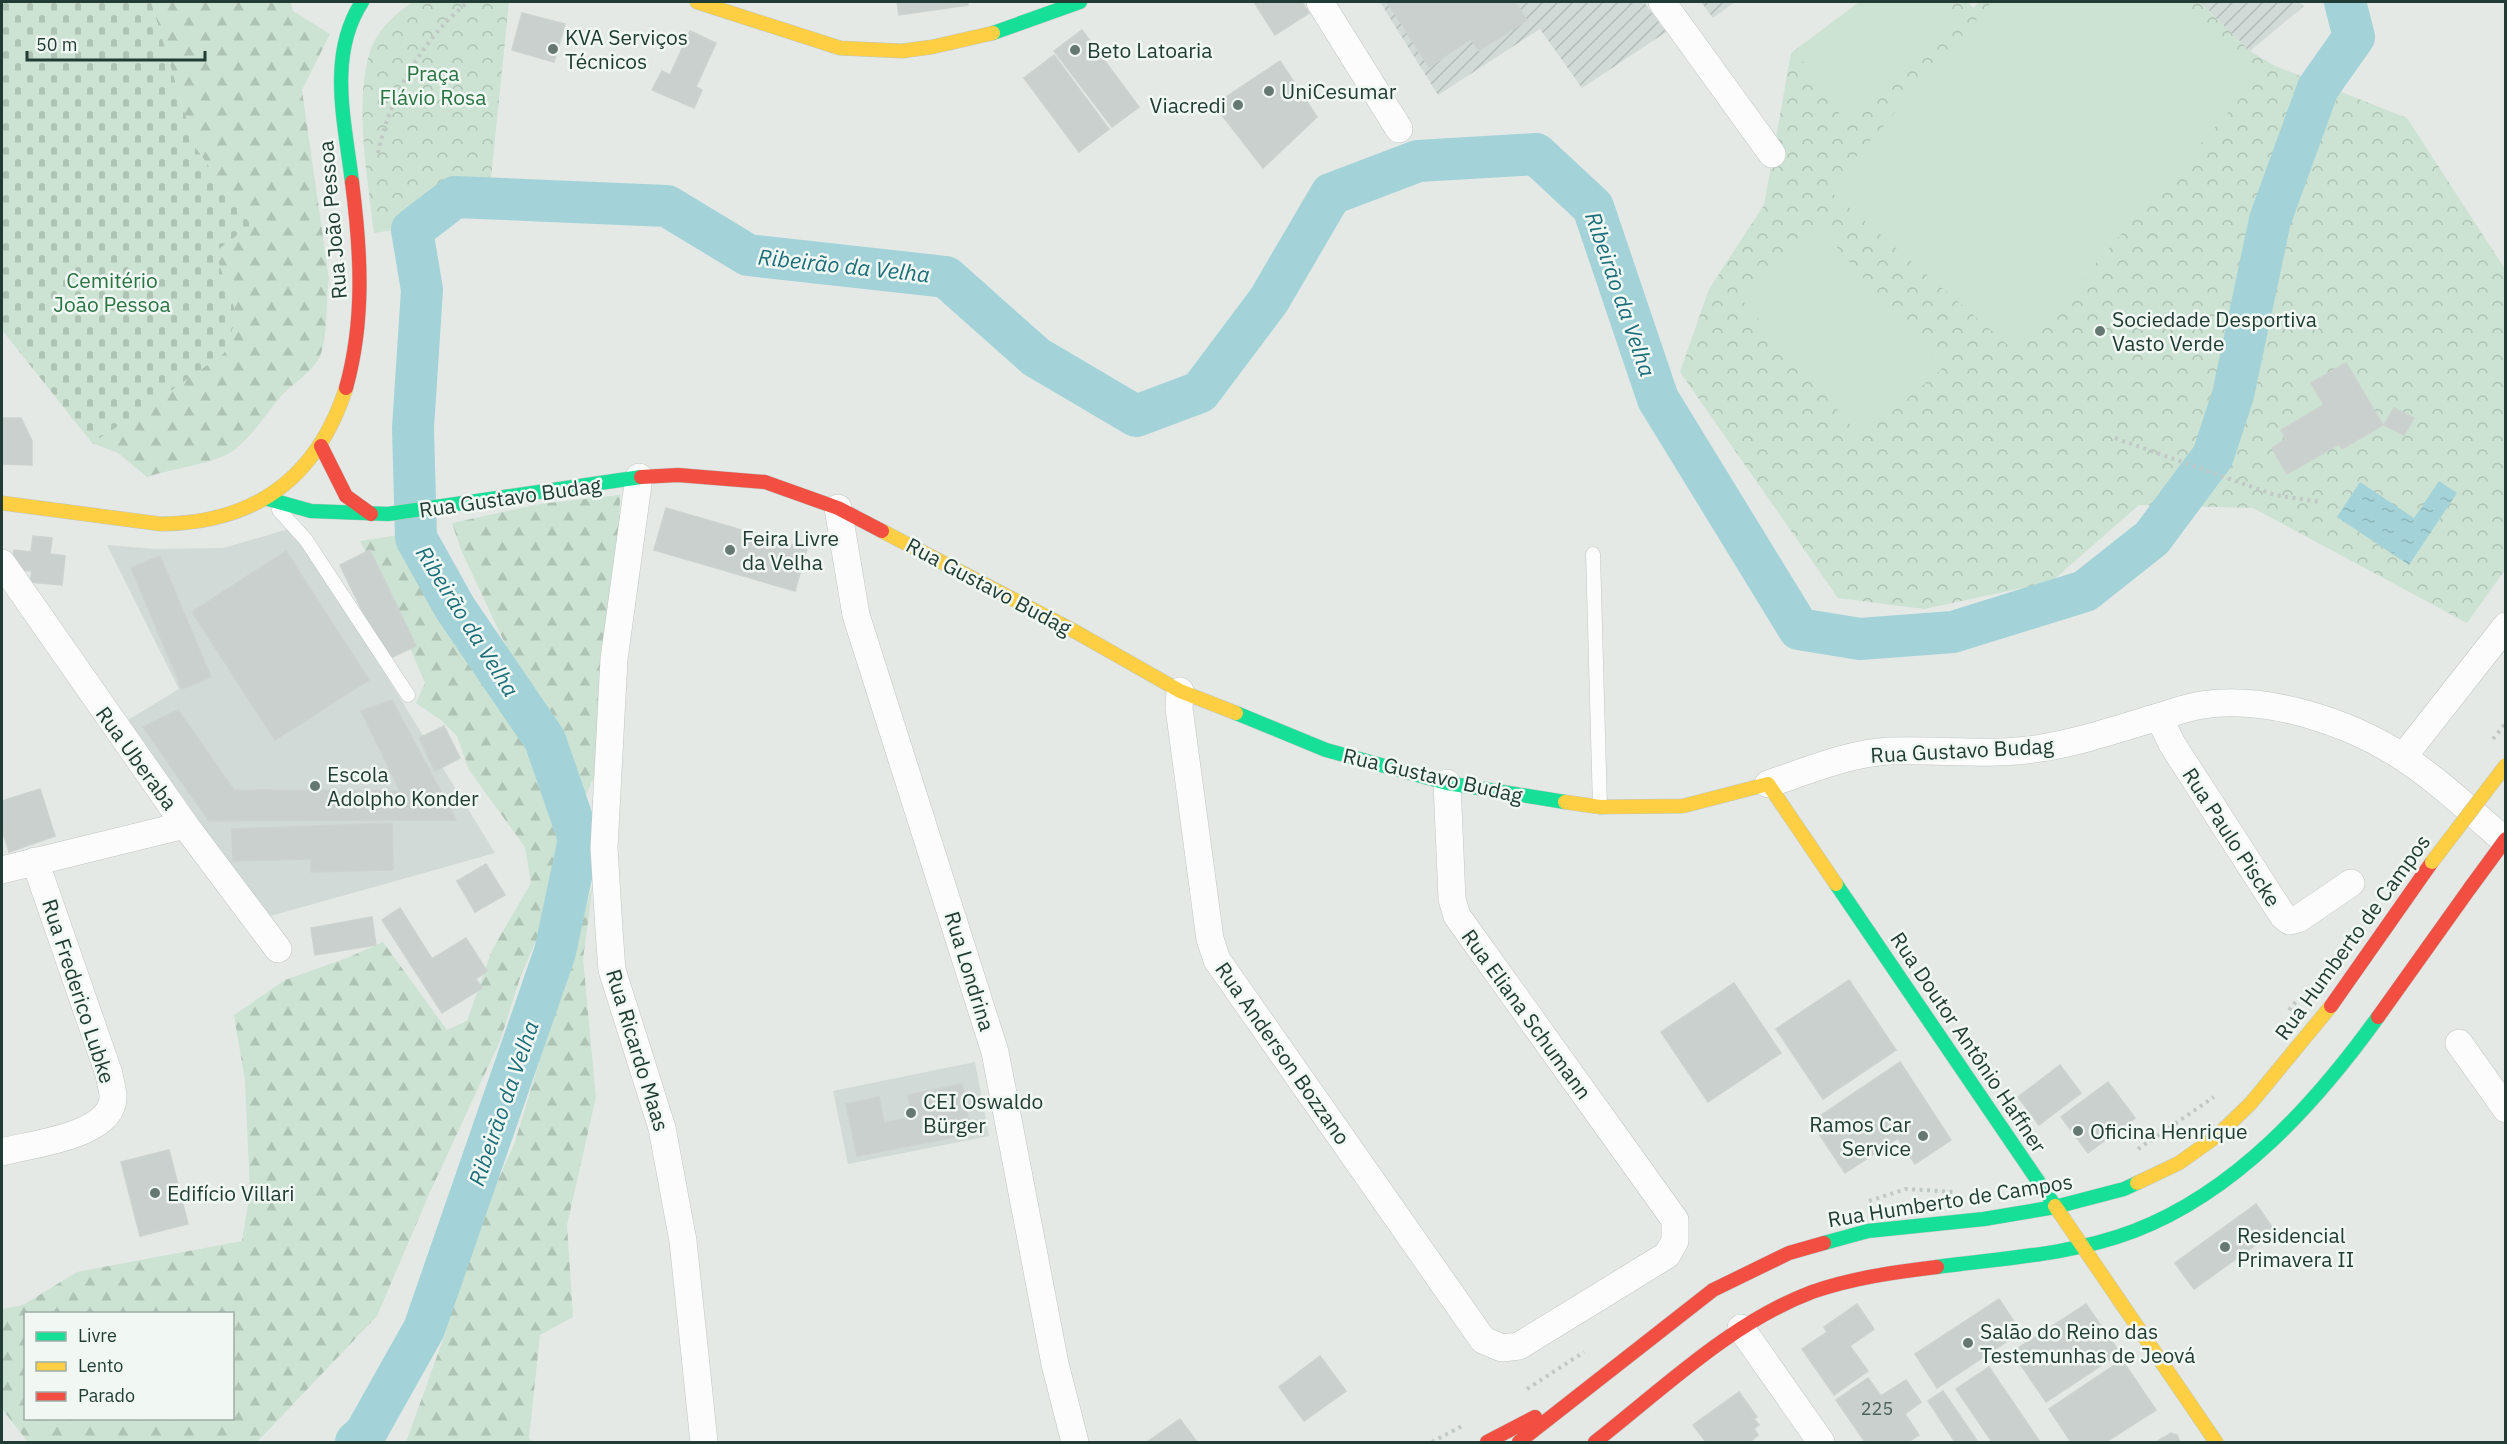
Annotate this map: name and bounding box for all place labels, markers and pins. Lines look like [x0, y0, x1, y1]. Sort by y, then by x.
place label: KVA Serviços Técnicos [565, 23, 688, 75]
place label: Beto Latoaria [1087, 36, 1212, 64]
marker: KVA Serviços Técnicos [546, 42, 560, 56]
marker: Beto Latoaria [1068, 43, 1082, 57]
place label: UniCesumar [1281, 77, 1397, 105]
marker: UniCesumar [1262, 84, 1276, 98]
place label: Viacredi [1150, 91, 1226, 119]
marker: Viacredi [1231, 98, 1245, 112]
place label: Sociedade Desportiva Vasto Verde [2112, 305, 2317, 357]
marker: Sociedade Desportiva Vasto Verde [2093, 324, 2107, 338]
place label: Feira Livre da Velha [742, 524, 839, 576]
marker: Feira Livre da Velha [723, 543, 737, 557]
place label: Escola Adolpho Konder [327, 760, 479, 812]
marker: Escola Adolpho Konder [308, 779, 322, 793]
place label: CEI Oswaldo Bürger [923, 1087, 1043, 1139]
marker: CEI Oswaldo Bürger [904, 1106, 918, 1120]
place label: Ramos Car Service [1809, 1110, 1911, 1162]
place label: Oficina Henrique [2090, 1117, 2248, 1145]
marker: Oficina Henrique [2071, 1124, 2085, 1138]
marker: Ramos Car Service [1916, 1129, 1930, 1143]
place label: Edifício Villari [167, 1179, 295, 1207]
marker: Edifício Villari [148, 1186, 162, 1200]
place label: Residencial Primavera II [2237, 1221, 2354, 1273]
marker: Residencial Primavera II [2218, 1240, 2232, 1254]
place label: Salão do Reino das Testemunhas de Jeová [1980, 1317, 2195, 1369]
marker: Salão do Reino das Testemunhas de Jeová [1961, 1336, 1975, 1350]

